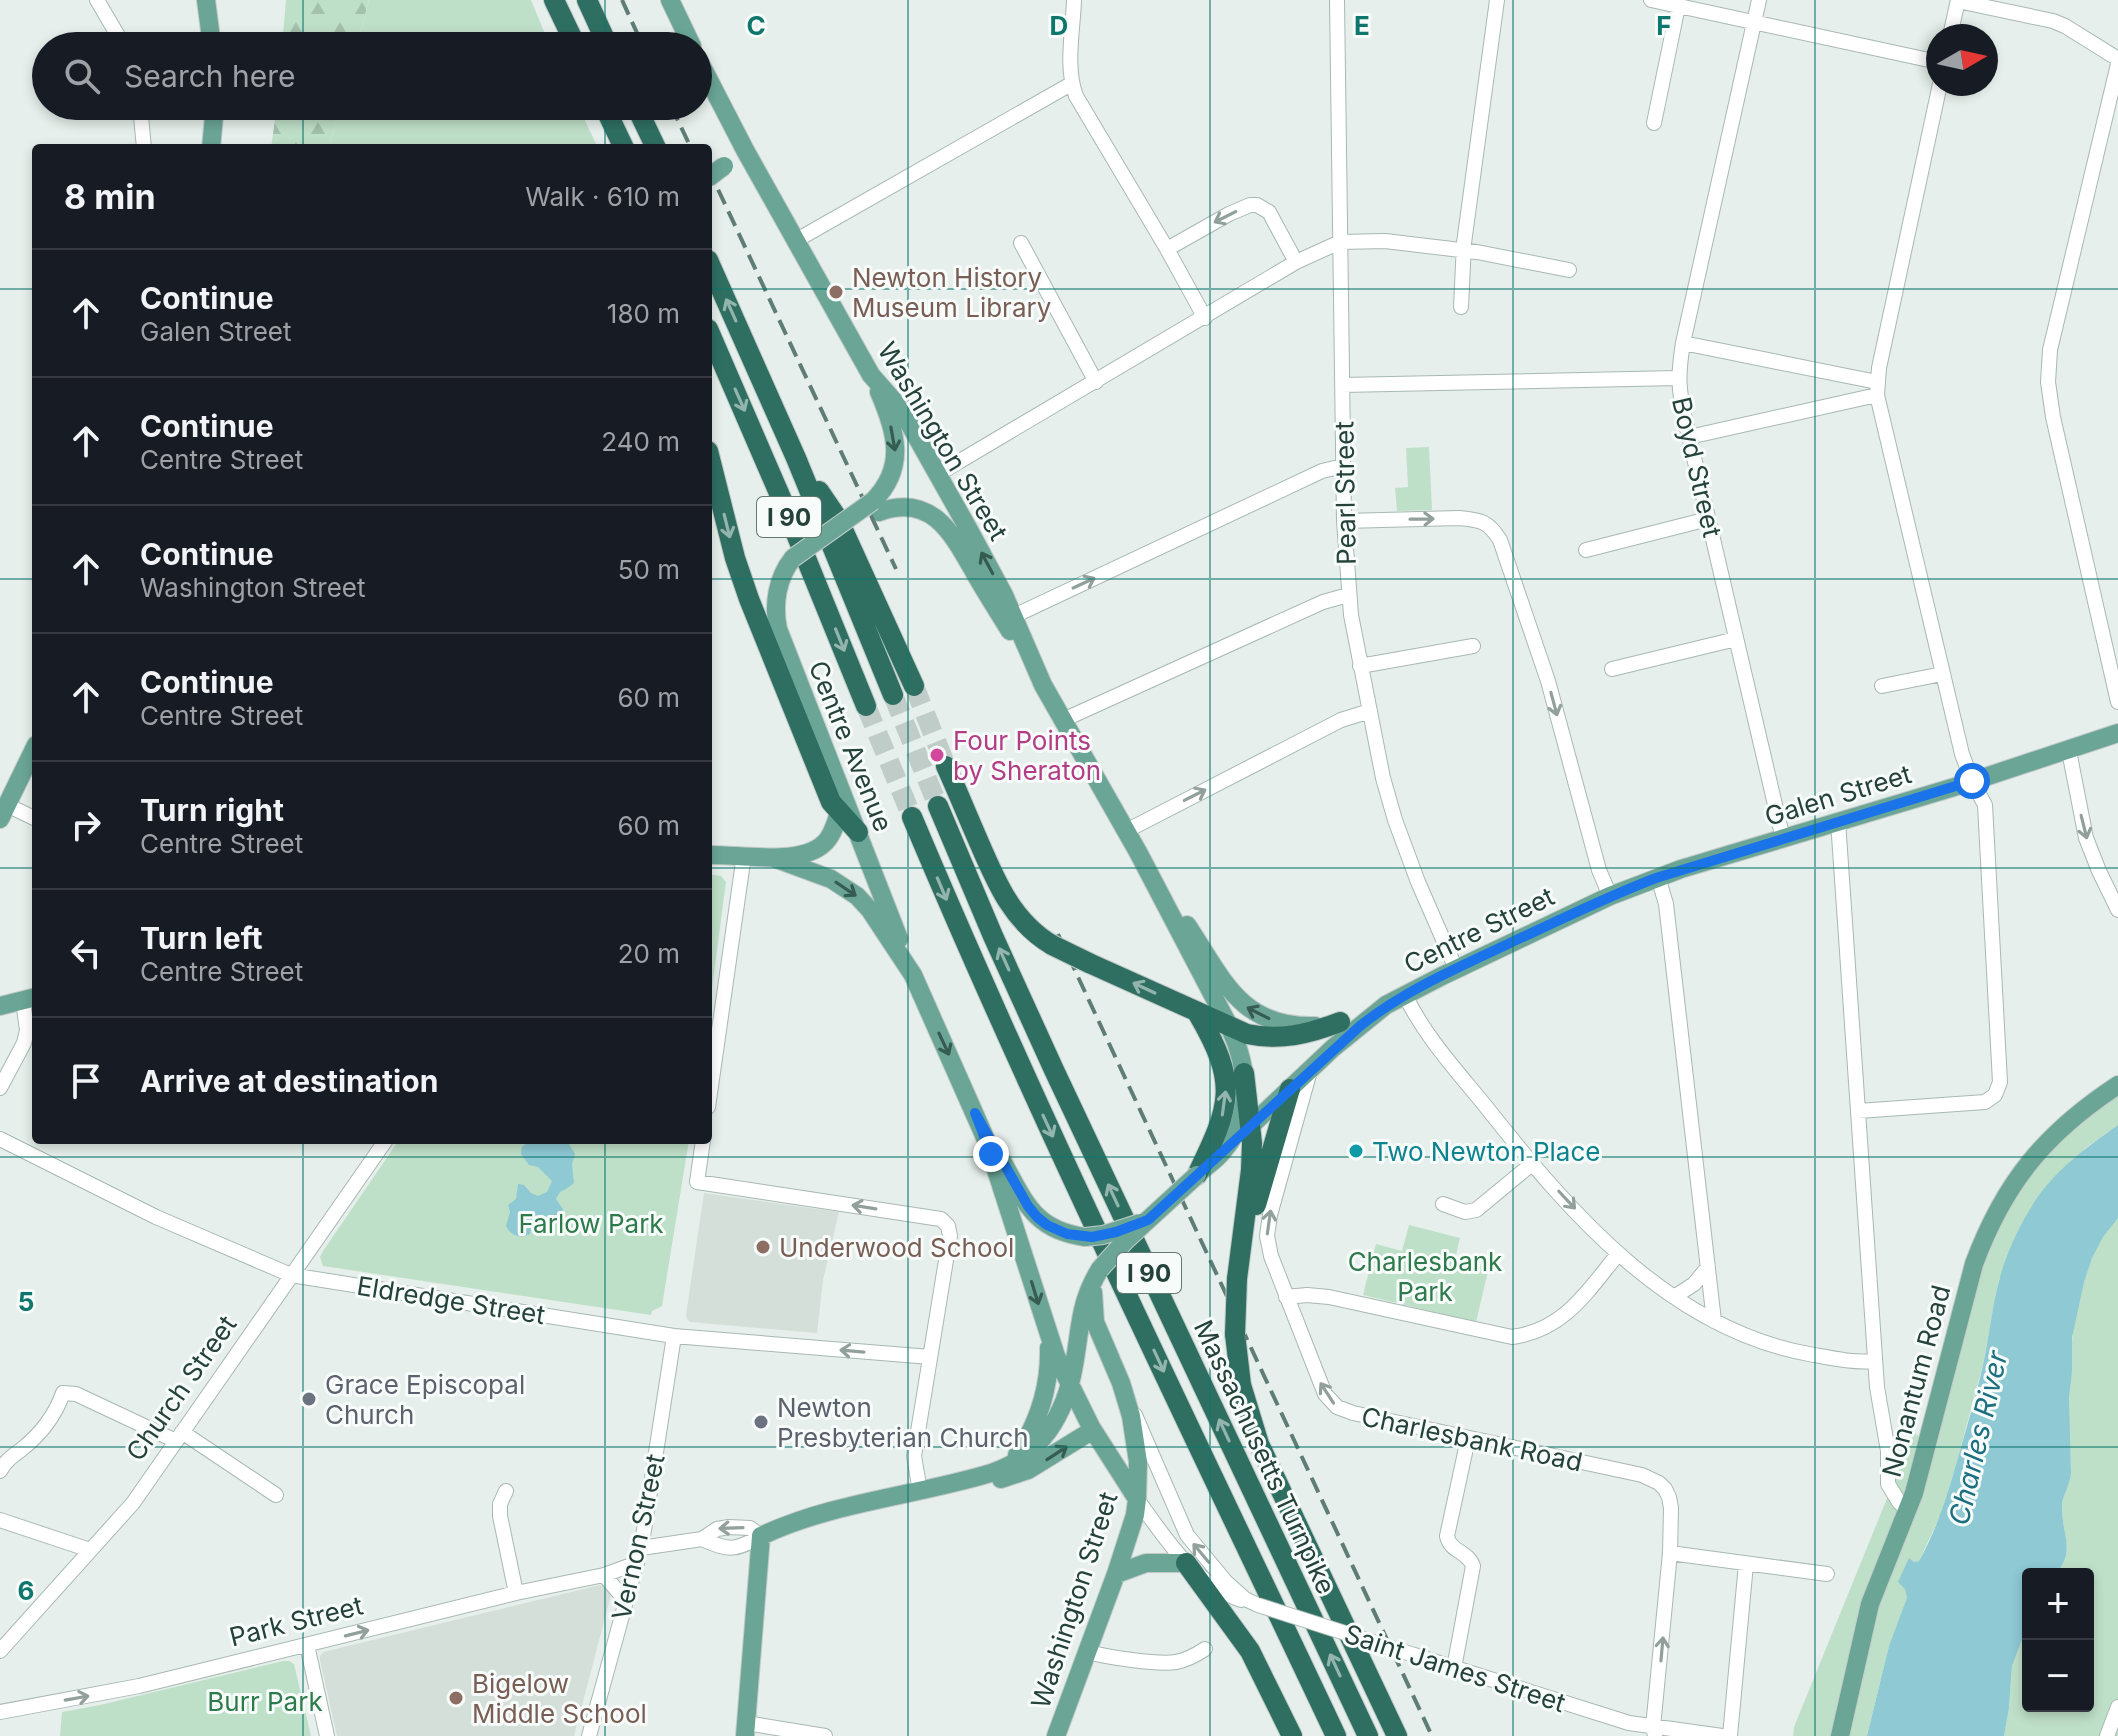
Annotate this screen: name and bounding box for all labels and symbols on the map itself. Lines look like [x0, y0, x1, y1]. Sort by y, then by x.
text: C [746, 10, 766, 41]
text: D [1050, 10, 1068, 41]
text: E [1354, 10, 1370, 41]
text: F [1656, 10, 1672, 41]
north arrow [1926, 24, 1998, 96]
one-way arrow [1214, 209, 1237, 225]
place label: Newton History Museum Library [852, 262, 1051, 323]
marker: Newton History Museum Library [827, 283, 845, 301]
one-way arrow [722, 298, 737, 323]
street label: Washington Street [872, 336, 1014, 546]
one-way arrow [733, 388, 748, 412]
street label: Boyd Street [1666, 394, 1728, 540]
street label: Pearl Street [1328, 421, 1362, 565]
one-way arrow [887, 426, 902, 452]
road number: I 90 [757, 497, 821, 537]
one-way arrow [1408, 511, 1435, 527]
one-way arrow [720, 512, 735, 538]
one-way arrow [979, 552, 995, 575]
one-way arrow [1072, 575, 1096, 590]
one-way arrow [834, 627, 848, 652]
street label: Centre Avenue [803, 656, 899, 836]
one-way arrow [1548, 690, 1563, 716]
place label: Four Points by Sheraton [953, 725, 1101, 786]
marker: Four Points by Sheraton [928, 746, 946, 764]
street label: Galen Street [1761, 758, 1915, 832]
route start [1954, 763, 1990, 799]
one-way arrow [1183, 787, 1207, 803]
one-way arrow [2077, 814, 2092, 839]
one-way arrow [935, 876, 950, 901]
street label: Centre Street [1399, 880, 1559, 980]
one-way arrow [834, 881, 856, 897]
one-way arrow [995, 947, 1010, 972]
one-way arrow [1132, 980, 1156, 995]
one-way arrow [1247, 1005, 1271, 1020]
one-way arrow [937, 1032, 952, 1056]
one-way arrow [1217, 1091, 1232, 1116]
one-way arrow [1041, 1114, 1056, 1138]
route end [973, 1136, 1009, 1172]
place label: Two Newton Place [1372, 1136, 1600, 1167]
marker: Two Newton Place [1347, 1142, 1365, 1160]
one-way arrow [1105, 1184, 1120, 1208]
one-way arrow [1557, 1190, 1575, 1210]
one-way arrow [852, 1199, 877, 1214]
park label: Farlow Park [518, 1208, 664, 1239]
one-way arrow [1262, 1210, 1277, 1235]
place label: Underwood School [779, 1232, 1014, 1263]
marker: Underwood School [754, 1238, 772, 1256]
park label: Charlesbank Park [1348, 1246, 1502, 1307]
road number: I 90 [1117, 1253, 1181, 1293]
street label: Eldredge Street [355, 1270, 547, 1330]
one-way arrow [1029, 1280, 1043, 1305]
street label: Nonantum Road [1876, 1282, 1956, 1480]
text: 5 [18, 1286, 34, 1317]
street label: Church Street [120, 1309, 242, 1467]
street label: Massachusetts Turnpike [1188, 1315, 1342, 1599]
one-way arrow [839, 1343, 866, 1358]
water label: Charles River [1941, 1346, 2015, 1528]
one-way arrow [1152, 1349, 1167, 1373]
place label: Grace Episcopal Church [325, 1369, 525, 1430]
one-way arrow [1318, 1383, 1335, 1405]
marker: Grace Episcopal Church [300, 1390, 318, 1408]
place label: Newton Presbyterian Church [777, 1392, 1029, 1453]
street label: Charlesbank Road [1359, 1400, 1585, 1478]
marker: Newton Presbyterian Church [752, 1413, 770, 1431]
one-way arrow [1216, 1419, 1231, 1443]
one-way arrow [1045, 1444, 1068, 1460]
street label: Vernon Street [605, 1451, 671, 1623]
street label: Washington Street [1024, 1488, 1124, 1712]
one-way arrow [718, 1520, 745, 1535]
one-way arrow [1192, 1543, 1210, 1564]
text: 6 [18, 1575, 34, 1606]
street label: Park Street [226, 1589, 366, 1653]
street label: Saint James Street [1341, 1618, 1569, 1718]
one-way arrow [344, 1624, 370, 1639]
one-way arrow [1654, 1636, 1669, 1663]
one-way arrow [1327, 1654, 1342, 1678]
place label: Bigelow Middle School [472, 1668, 647, 1729]
park label: Burr Park [207, 1686, 323, 1717]
marker: Bigelow Middle School [447, 1689, 465, 1707]
one-way arrow [64, 1690, 89, 1705]

